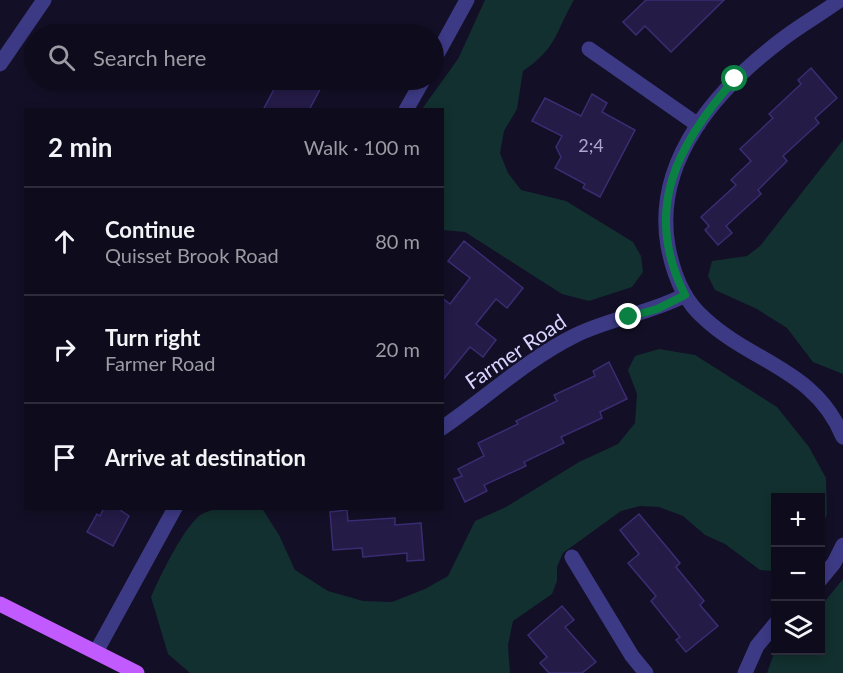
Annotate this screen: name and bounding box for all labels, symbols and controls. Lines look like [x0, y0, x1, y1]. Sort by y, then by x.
search box [24, 24, 444, 90]
icon: search [45, 41, 78, 74]
text: Search here [93, 44, 206, 71]
route start [721, 65, 747, 91]
text: 2 min [48, 131, 112, 163]
house number: 2;4 [578, 134, 604, 156]
text: Walk · 100 m [304, 135, 420, 159]
text: Continue [105, 216, 195, 243]
icon: ahead [48, 225, 81, 258]
text: 80 m [375, 229, 420, 253]
text: Quisset Brook Road [105, 243, 279, 267]
route end [615, 303, 641, 329]
street label: Farmer Road [460, 308, 570, 394]
text: Turn right [105, 324, 200, 351]
icon: right [48, 333, 81, 366]
text: 20 m [375, 337, 420, 361]
text: Farmer Road [105, 351, 215, 375]
icon: arrive [48, 441, 81, 474]
text: Arrive at destination [105, 444, 306, 471]
map controls [771, 493, 825, 655]
button: + [771, 493, 825, 547]
button: − [771, 547, 825, 601]
button: layers [771, 601, 825, 655]

